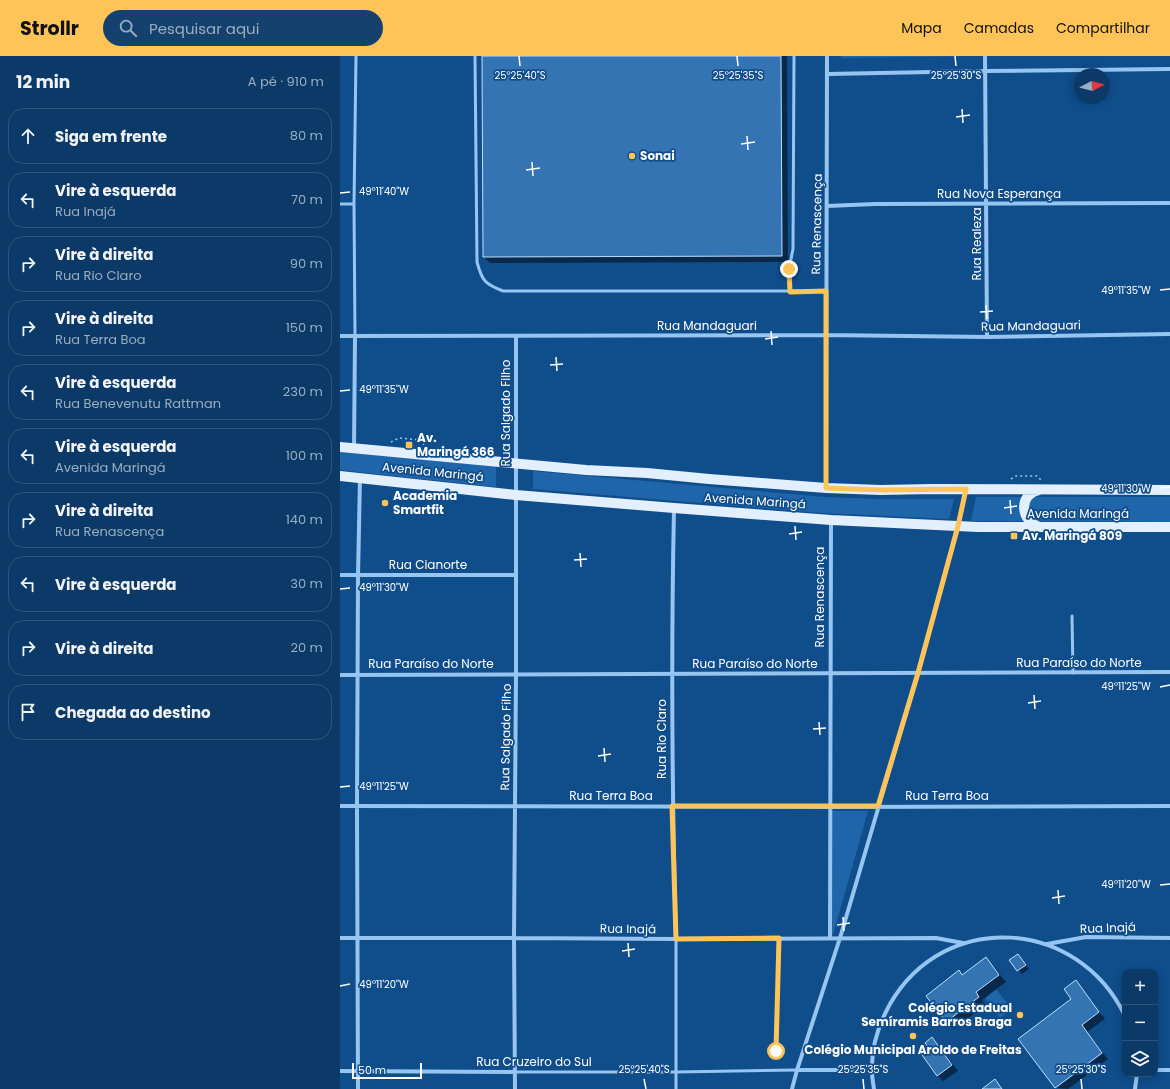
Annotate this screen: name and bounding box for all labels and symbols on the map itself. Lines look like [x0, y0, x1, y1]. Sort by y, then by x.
text: 25°25'40"S [494, 68, 546, 83]
text: 25°25'35"S [713, 68, 763, 83]
text: 25°25'30"S [931, 68, 981, 83]
north arrow [1074, 68, 1110, 104]
place label: Sonai [640, 147, 675, 164]
marker: Sonai [627, 151, 637, 161]
street label: Rua Renascença [807, 173, 826, 275]
text: 49°11'40"W [359, 184, 409, 199]
street label: Rua Nova Esperança [937, 185, 1061, 202]
street label: Rua Realeza [968, 207, 985, 281]
route end [780, 260, 798, 278]
text: 49°11'35"W [1101, 283, 1151, 298]
street label: Rua Mandaguari [981, 316, 1081, 335]
street label: Rua Mandaguari [657, 317, 757, 334]
street label: Rua Salgado Filho [497, 359, 514, 466]
text: 49°11'35"W [359, 382, 409, 397]
place label: Av. Maringá 366 [417, 429, 495, 460]
marker: Av. Maringá 366 [404, 440, 414, 450]
street label: Avenida Maringá [381, 458, 485, 485]
text: 49°11'30"W [1101, 481, 1151, 496]
place label: Academia Smartfit [393, 487, 457, 518]
street label: Avenida Maringá [704, 488, 807, 513]
marker: Academia Smartfit [380, 498, 390, 508]
street label: Avenida Maringá [1027, 505, 1129, 522]
place label: Av. Maringá 809 [1022, 527, 1122, 544]
marker: Av. Maringá 809 [1009, 531, 1019, 541]
street label: Rua Renascença [811, 547, 828, 647]
street label: Rua Cianorte [389, 556, 467, 573]
text: 49°11'30"W [359, 580, 409, 595]
street label: Rua Paraíso do Norte [1016, 654, 1142, 671]
street label: Rua Paraíso do Norte [368, 655, 494, 672]
street label: Rua Paraíso do Norte [692, 655, 818, 672]
text: 49°11'25"W [1101, 679, 1151, 694]
street label: Rua Salgado Filho [496, 683, 515, 791]
street label: Rua Rio Claro [653, 699, 670, 779]
text: 49°11'25"W [359, 779, 409, 794]
street label: Rua Terra Boa [569, 787, 653, 804]
street label: Rua Terra Boa [905, 787, 989, 804]
text: 49°11'20"W [1101, 877, 1151, 892]
street label: Rua Inajá [1080, 918, 1136, 937]
street label: Rua Inajá [600, 920, 656, 937]
text: 49°11'20"W [359, 977, 409, 992]
place label: Colégio Estadual Semíramis Barros Braga [861, 999, 1012, 1030]
marker: Colégio Estadual Semíramis Barros Braga [1015, 1010, 1025, 1020]
marker: Colégio Municipal Aroldo de Freitas [908, 1031, 918, 1041]
place label: Colégio Municipal Aroldo de Freitas [804, 1041, 1022, 1058]
route start [767, 1042, 785, 1060]
street label: Rua Cruzeiro do Sul [476, 1053, 592, 1070]
scale bar [352, 1061, 422, 1080]
text: 25°25'40"S [618, 1062, 670, 1077]
text: 25°25'35"S [838, 1062, 888, 1077]
text: 25°25'30"S [1056, 1062, 1106, 1077]

